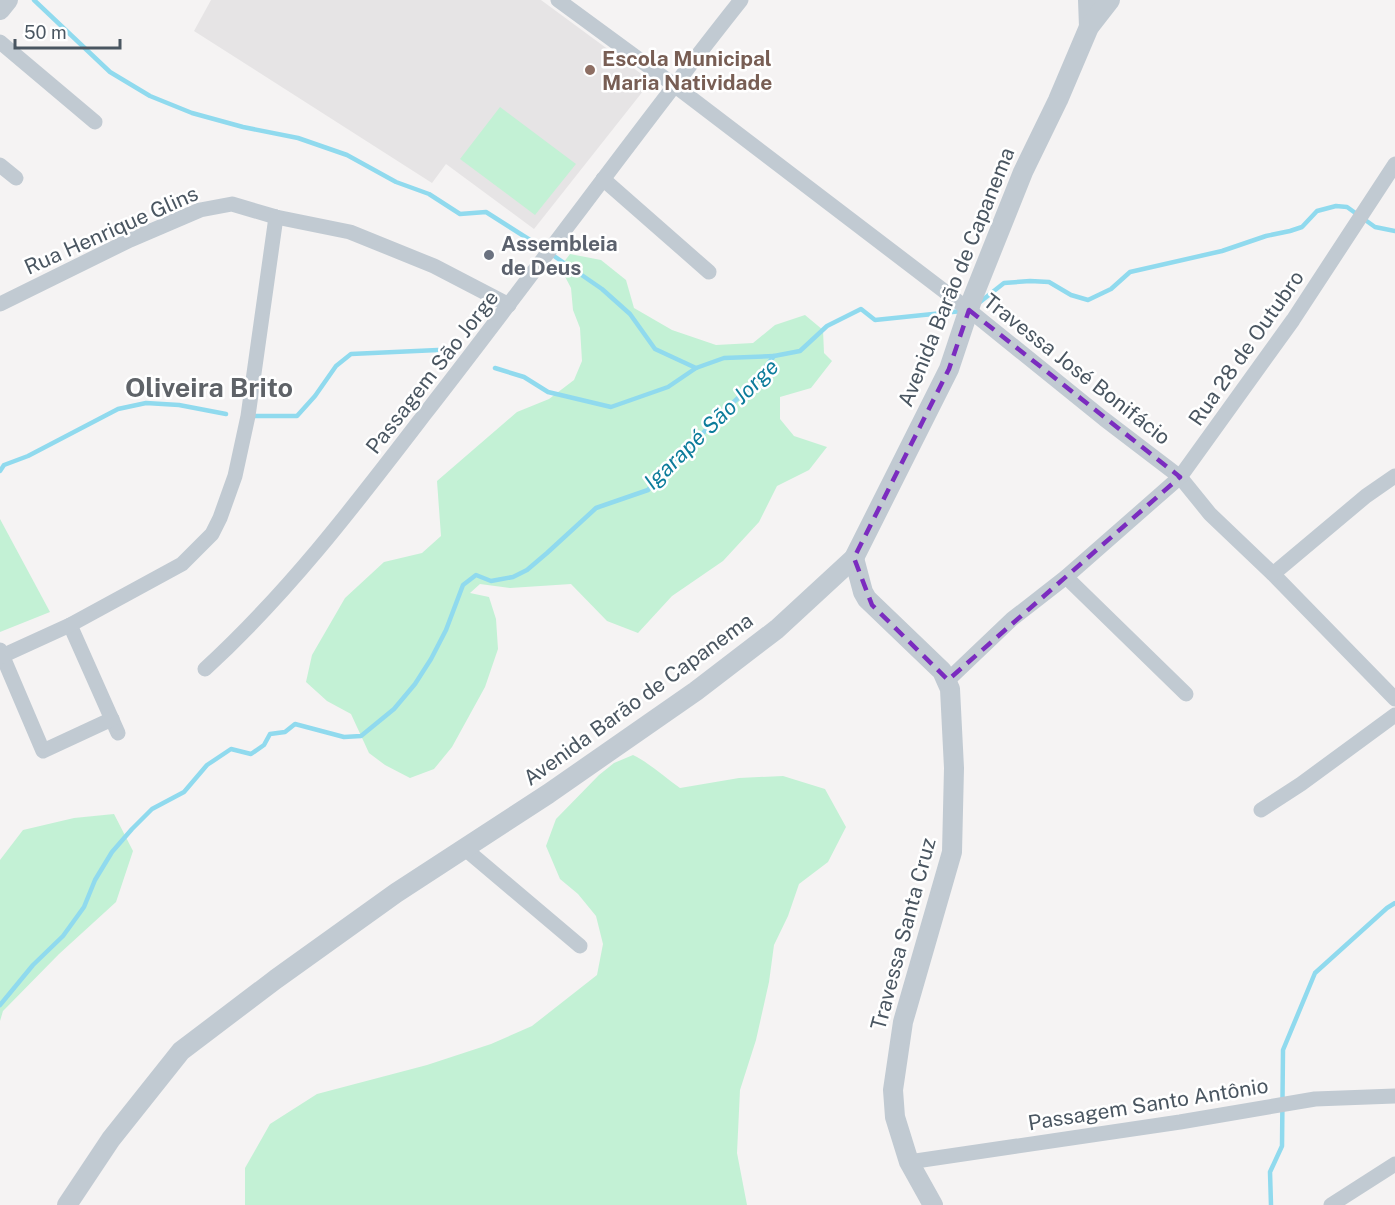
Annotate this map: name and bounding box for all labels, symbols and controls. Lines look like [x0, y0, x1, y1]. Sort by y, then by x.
scale bar [15, 12, 120, 50]
text: 50 m [24, 22, 67, 43]
place label: Escola Municipal Maria Natividade [602, 46, 772, 95]
marker: Escola Municipal Maria Natividade [583, 63, 597, 77]
street label: Avenida Barão de Capanema [892, 144, 1020, 410]
street label: Rua Henrique Glins [20, 180, 202, 280]
place label: Assembleia de Deus [501, 231, 618, 280]
marker: Assembleia de Deus [482, 248, 496, 262]
street label: Rua 28 de Outubro [1183, 266, 1309, 430]
street label: Passagem São Jorge [360, 285, 504, 459]
street label: Travessa José Bonifácio [979, 288, 1175, 450]
water label: Igarapé São Jorge [638, 353, 784, 495]
district label: Oliveira Brito [125, 371, 293, 403]
street label: Avenida Barão de Capanema [519, 607, 757, 791]
street label: Travessa Santa Cruz [865, 835, 941, 1033]
street label: Passagem Santo Antônio [1026, 1073, 1270, 1135]

